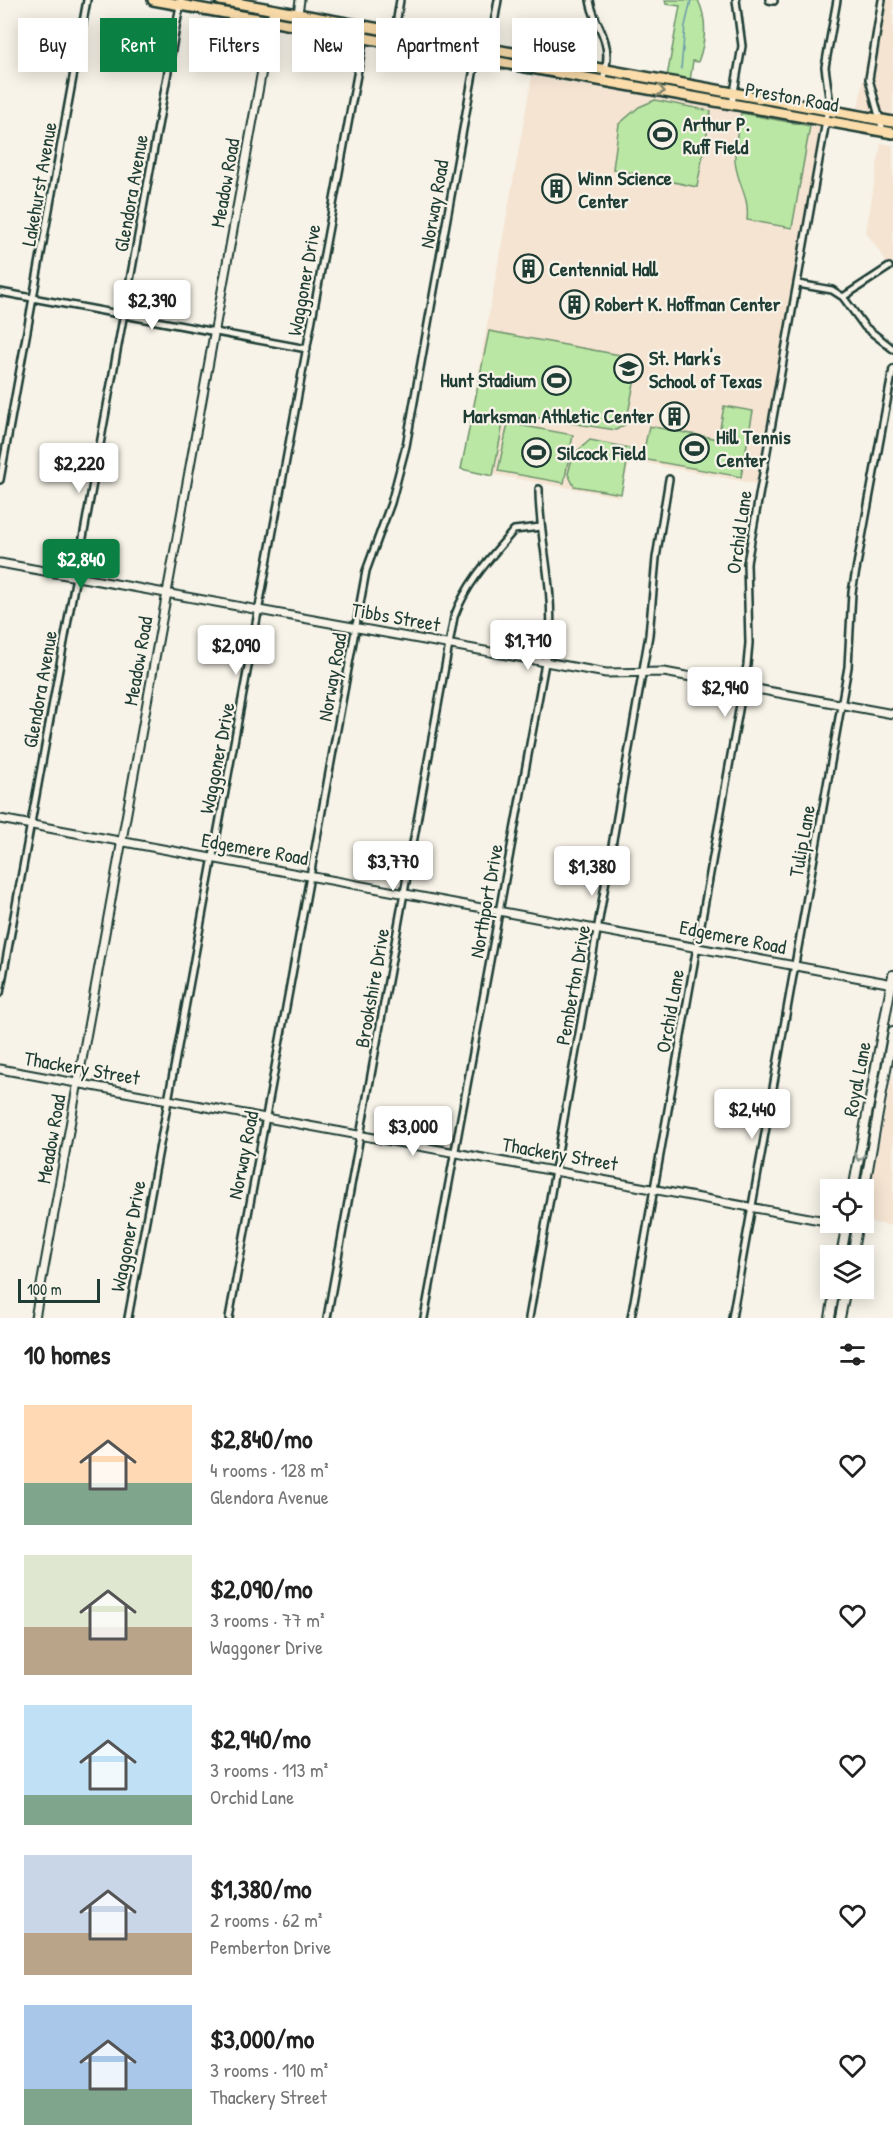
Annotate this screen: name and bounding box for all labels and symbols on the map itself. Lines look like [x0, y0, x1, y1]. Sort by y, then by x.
street label: Preston Road [743, 75, 841, 118]
one-way arrow [655, 84, 665, 97]
place label: Arthur P. Ruff Field [683, 110, 750, 160]
sports icon: Arthur P. Ruff Field [646, 119, 678, 151]
street label: Lakehurst Avenue [14, 120, 63, 248]
street label: Glendora Avenue [107, 132, 154, 254]
street label: Meadow Road [203, 136, 246, 230]
street label: Norway Road [412, 157, 455, 250]
place label: Winn Science Center [578, 164, 672, 214]
building icon: Winn Science Center [541, 173, 573, 205]
street label: Waggoner Drive [280, 222, 327, 338]
building icon: Centennial Hall [512, 253, 544, 285]
place label: Centennial Hall [549, 255, 659, 282]
pin: $2,390 [103, 280, 201, 331]
building icon: Robert K. Hoffman Center [558, 288, 590, 320]
place label: Robert K. Hoffman Center [595, 290, 781, 317]
place label: St. Mark's School of Texas [649, 344, 762, 394]
school or university icon: St. Mark's School of Texas [612, 353, 644, 385]
sports icon: Hunt Stadium [541, 364, 573, 396]
place label: Hunt Stadium [440, 366, 536, 393]
building icon: Marksman Athletic Center [659, 400, 691, 432]
place label: Marksman Athletic Center [463, 402, 654, 429]
place label: Hill Tennis Center [716, 423, 791, 473]
sports icon: Hill Tennis Center [679, 433, 711, 465]
sports icon: Silcock Field [520, 437, 552, 469]
place label: Silcock Field [557, 439, 646, 466]
pin: $2,220 [30, 443, 128, 494]
street label: Orchid Lane [719, 488, 758, 575]
pin: $2,840 [32, 539, 130, 590]
street label: Tibbs Street [350, 595, 443, 638]
street label: Meadow Road [116, 614, 159, 708]
pin: $1,710 [479, 620, 577, 671]
pin: $2,090 [187, 625, 285, 676]
street label: Glendora Avenue [16, 628, 63, 750]
street label: Norway Road [310, 630, 353, 723]
pin: $2,940 [676, 667, 774, 718]
street label: Waggoner Drive [192, 700, 241, 816]
street label: Tulip Lane [782, 803, 821, 879]
street label: Edgemere Road [200, 826, 311, 871]
pin: $3,770 [344, 841, 442, 892]
street label: Northport Drive [462, 842, 509, 960]
pin: $1,380 [543, 846, 641, 897]
street label: Edgemere Road [677, 913, 789, 960]
street label: Pemberton Drive [549, 923, 596, 1047]
street label: Brookshire Drive [348, 926, 395, 1050]
street label: Orchid Lane [649, 967, 690, 1055]
street label: Royal Lane [836, 1039, 877, 1119]
street label: Thackery Street [22, 1044, 143, 1091]
pin: $2,440 [703, 1089, 801, 1140]
street label: Meadow Road [29, 1092, 72, 1186]
pin: $3,000 [364, 1106, 462, 1157]
street label: Norway Road [221, 1108, 264, 1201]
street label: Thackery Street [500, 1130, 621, 1177]
one-way arrow [853, 1151, 866, 1161]
street label: Waggoner Drive [103, 1178, 152, 1294]
scale bar [18, 1276, 100, 1304]

